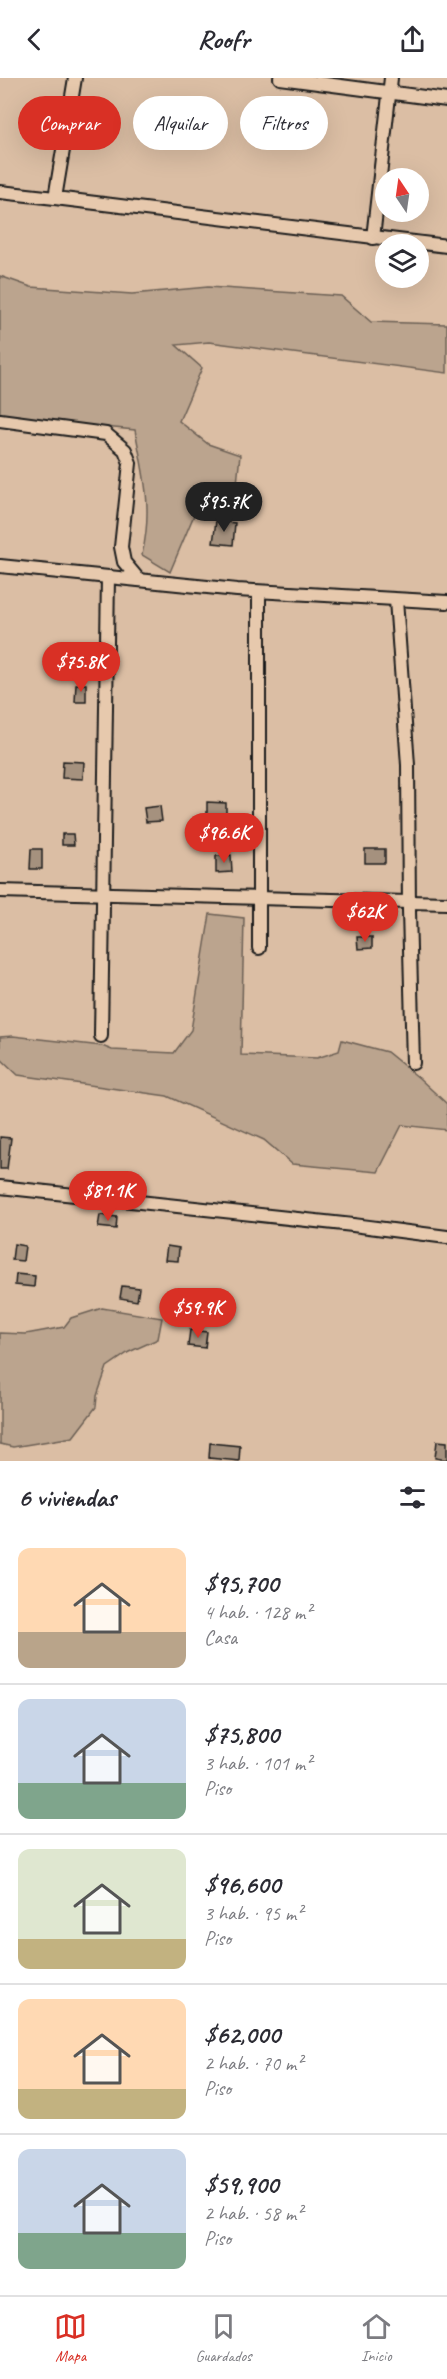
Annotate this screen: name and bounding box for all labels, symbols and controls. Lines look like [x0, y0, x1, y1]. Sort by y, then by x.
text: Roofr [198, 22, 249, 56]
icon: back [18, 23, 51, 56]
icon: share [396, 23, 429, 56]
chip: Comprar [18, 96, 121, 150]
chip: Alquilar [133, 96, 228, 150]
chip: Filtros [240, 96, 328, 150]
north arrow [375, 168, 429, 222]
map controls [375, 168, 429, 288]
button: layers [375, 234, 429, 288]
pin: $95.7K [175, 482, 273, 533]
text: $95.7K [199, 489, 249, 514]
pin: $75.8K [32, 642, 130, 693]
text: $75.8K [56, 649, 106, 674]
pin: $96.6K [175, 813, 273, 864]
text: $96.6K [199, 820, 249, 845]
pin: $62K [329, 892, 401, 943]
text: $62K [346, 899, 384, 924]
pin: $81.1K [59, 1171, 157, 1222]
text: $81.1K [83, 1178, 133, 1203]
pin: $59.9K [149, 1288, 247, 1339]
text: $59.9K [173, 1295, 223, 1320]
text: 6 viviendas [18, 1481, 116, 1514]
icon: filters [396, 1481, 429, 1514]
text: $95,700 [204, 1567, 279, 1600]
icon: home [66, 1572, 138, 1644]
text: 4 hab. · 128 m² [204, 1600, 311, 1625]
text: Casa [204, 1625, 237, 1650]
text: $75,800 [204, 1718, 279, 1751]
icon: home [66, 1723, 138, 1795]
text: 3 hab. · 101 m² [204, 1751, 311, 1776]
text: Piso [204, 1776, 231, 1801]
text: $96,600 [204, 1868, 280, 1901]
icon: home [66, 1873, 138, 1945]
text: 3 hab. · 95 m² [204, 1901, 302, 1926]
text: Piso [204, 1926, 231, 1951]
text: $62,000 [204, 2018, 280, 2051]
icon: home [66, 2023, 138, 2095]
text: 2 hab. · 70 m² [204, 2051, 302, 2076]
text: Piso [204, 2076, 231, 2101]
text: $59,900 [204, 2168, 278, 2201]
icon: home [66, 2173, 138, 2245]
text: 2 hab. · 58 m² [204, 2201, 302, 2226]
text: Piso [204, 2226, 231, 2251]
tab: Mapa [54, 2310, 87, 2366]
tab: Guardados [195, 2310, 252, 2366]
tab: Inicio [360, 2310, 393, 2366]

